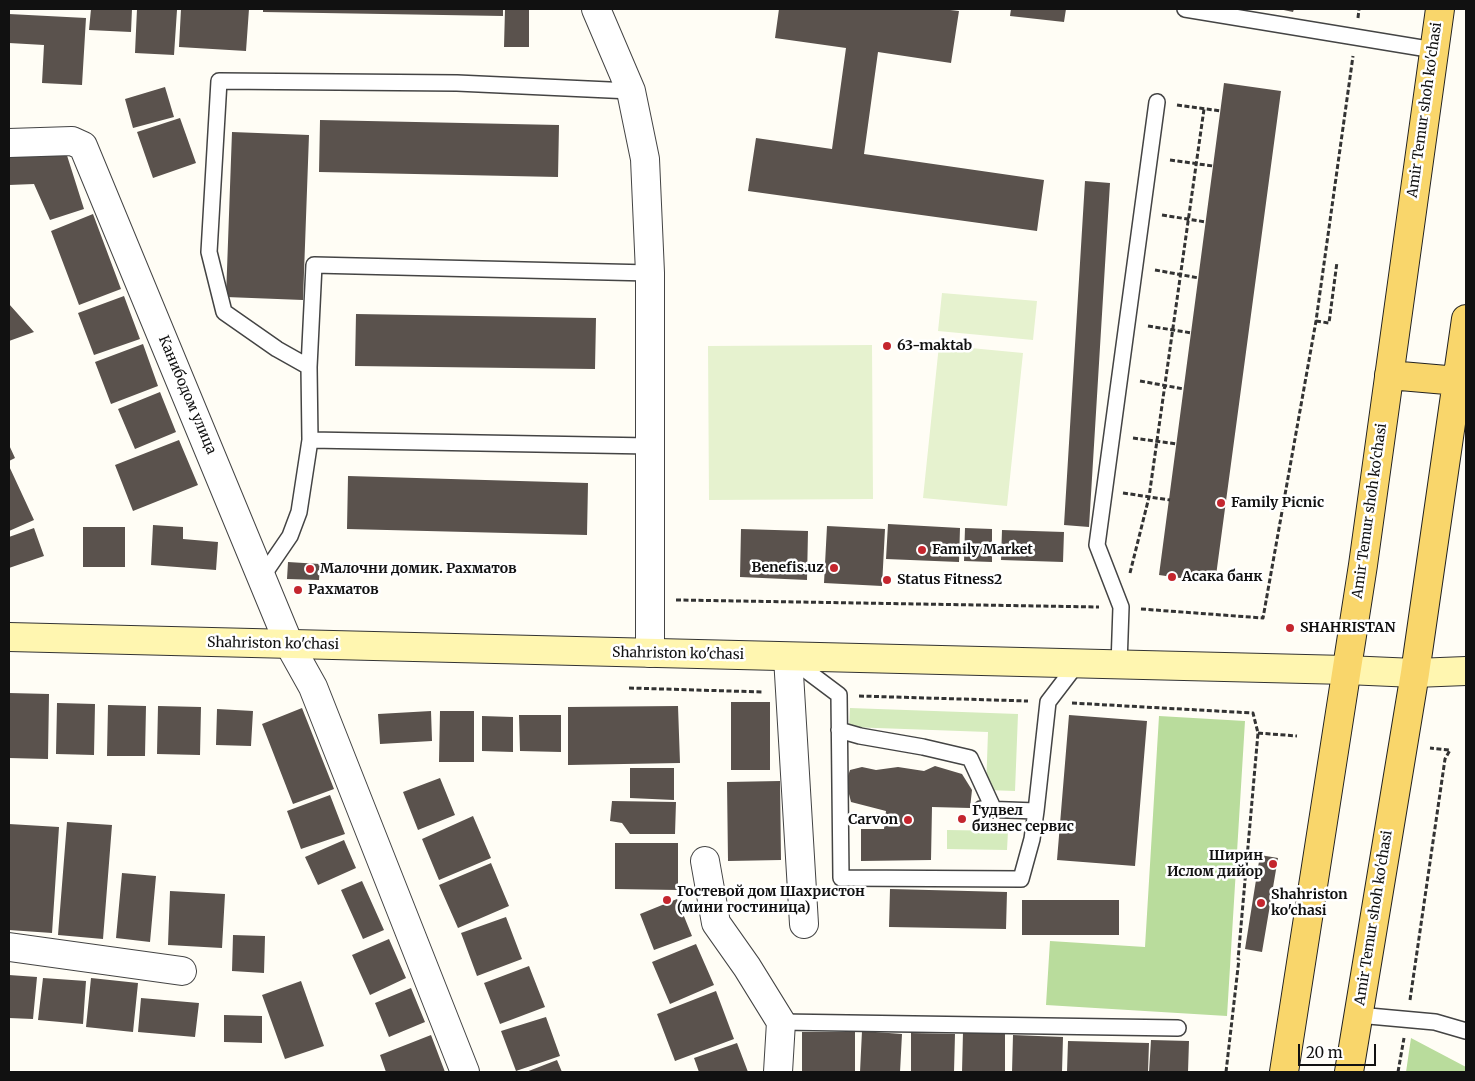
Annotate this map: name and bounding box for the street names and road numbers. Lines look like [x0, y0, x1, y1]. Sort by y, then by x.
street label: Amir Temur shoh ko'chasi [1404, 21, 1446, 199]
street label: Канибодом улица [154, 333, 220, 457]
street label: Amir Temur shoh ko'chasi [1349, 422, 1391, 600]
street label: Shahriston ko'chasi [207, 634, 339, 654]
street label: Shahriston ko'chasi [612, 644, 744, 664]
street label: Amir Temur shoh ko'chasi [1352, 829, 1396, 1007]

